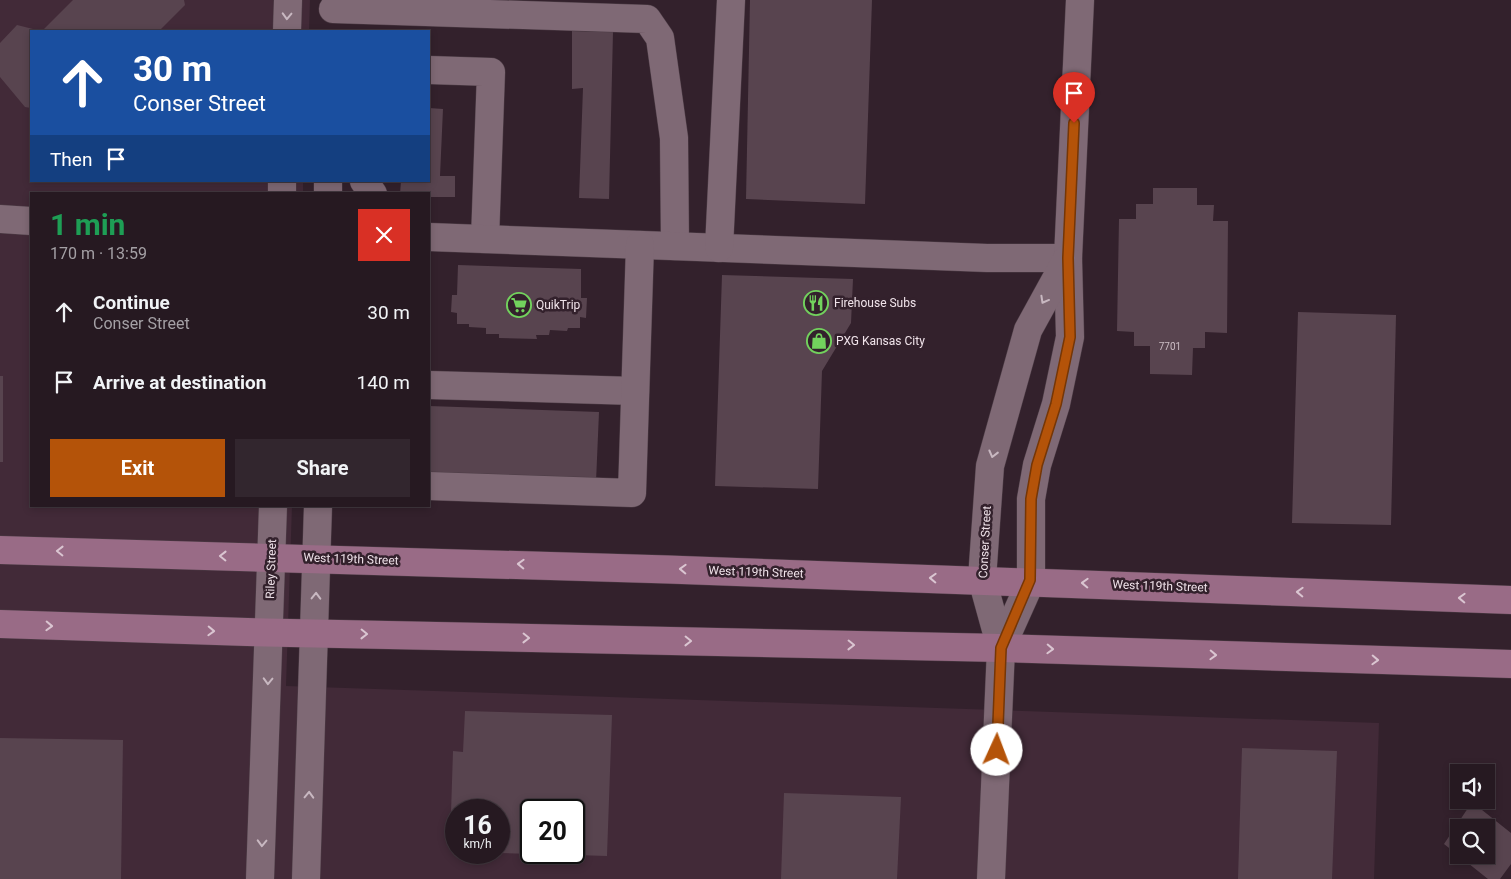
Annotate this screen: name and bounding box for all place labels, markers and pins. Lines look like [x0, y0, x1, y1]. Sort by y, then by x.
pin [1053, 72, 1095, 123]
restaurant icon: Firehouse Subs [803, 290, 829, 316]
supermarket icon: QuikTrip [506, 292, 532, 318]
place label: Firehouse Subs [834, 296, 916, 310]
place label: QuikTrip [536, 298, 581, 312]
shop icon: PXG Kansas City [806, 328, 832, 354]
place label: PXG Kansas City [836, 334, 925, 348]

